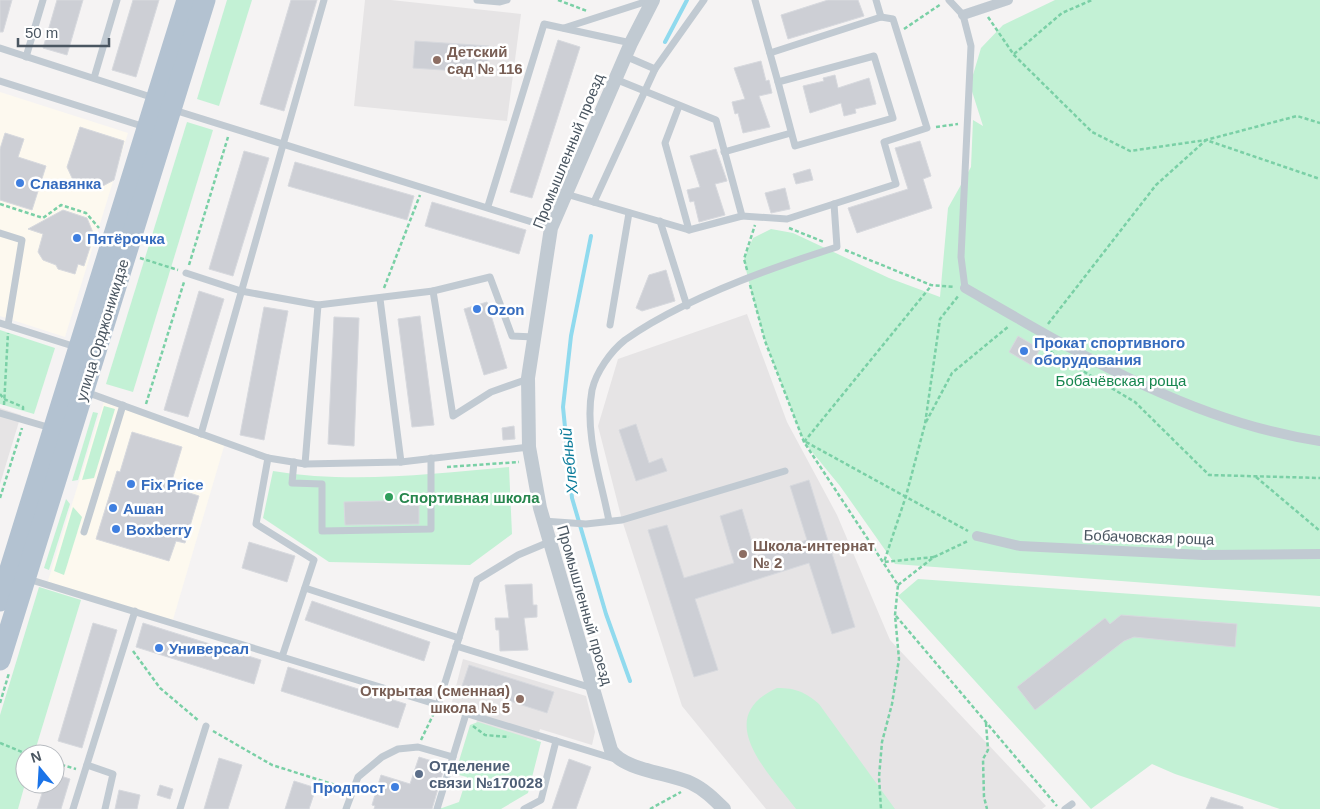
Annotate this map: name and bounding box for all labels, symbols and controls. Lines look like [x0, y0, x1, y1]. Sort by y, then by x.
scale bar [18, 15, 109, 47]
text: 50 m [25, 24, 58, 41]
place label: Детский сад № 116 [447, 43, 523, 77]
marker: Детский сад № 116 [431, 54, 443, 66]
street label: Промышленный проезд [529, 71, 607, 231]
place label: Славянка [30, 175, 102, 192]
marker: Славянка [14, 177, 26, 189]
place label: Пятёрочка [87, 230, 165, 247]
marker: Пятёрочка [71, 232, 83, 244]
street label: улица Орджоникидзе [72, 257, 132, 403]
place label: Ozon [487, 301, 525, 318]
marker: Ozon [471, 303, 483, 315]
place label: Прокат спортивного оборудования [1034, 334, 1185, 368]
marker: Прокат спортивного оборудования [1018, 345, 1030, 357]
park label: Бобачёвская роща [1056, 372, 1187, 389]
water label: Хлебный [557, 427, 581, 496]
place label: Fix Price [141, 476, 204, 493]
marker: Fix Price [125, 478, 137, 490]
place label: Спортивная школа [399, 489, 540, 506]
marker: Спортивная школа [383, 491, 395, 503]
place label: Ашан [123, 500, 164, 517]
marker: Ашан [107, 502, 119, 514]
place label: Boxberry [126, 521, 193, 538]
marker: Boxberry [110, 523, 122, 535]
street label: Промышленный проезд [554, 523, 616, 687]
street label: Бобачовская роща [1083, 526, 1215, 548]
place label: Школа-интернат № 2 [753, 537, 875, 571]
marker: Школа-интернат № 2 [737, 548, 749, 560]
place label: Универсал [169, 640, 249, 657]
marker: Универсал [153, 642, 165, 654]
place label: Открытая (сменная) школа № 5 [360, 682, 510, 716]
marker: Открытая (сменная) школа № 5 [514, 693, 526, 705]
north arrow [15, 744, 65, 794]
text: N [29, 747, 43, 766]
place label: Отделение связи №170028 [429, 757, 543, 791]
marker: Отделение связи №170028 [413, 768, 425, 780]
place label: Продпост [313, 779, 385, 796]
marker: Продпост [389, 781, 401, 793]

